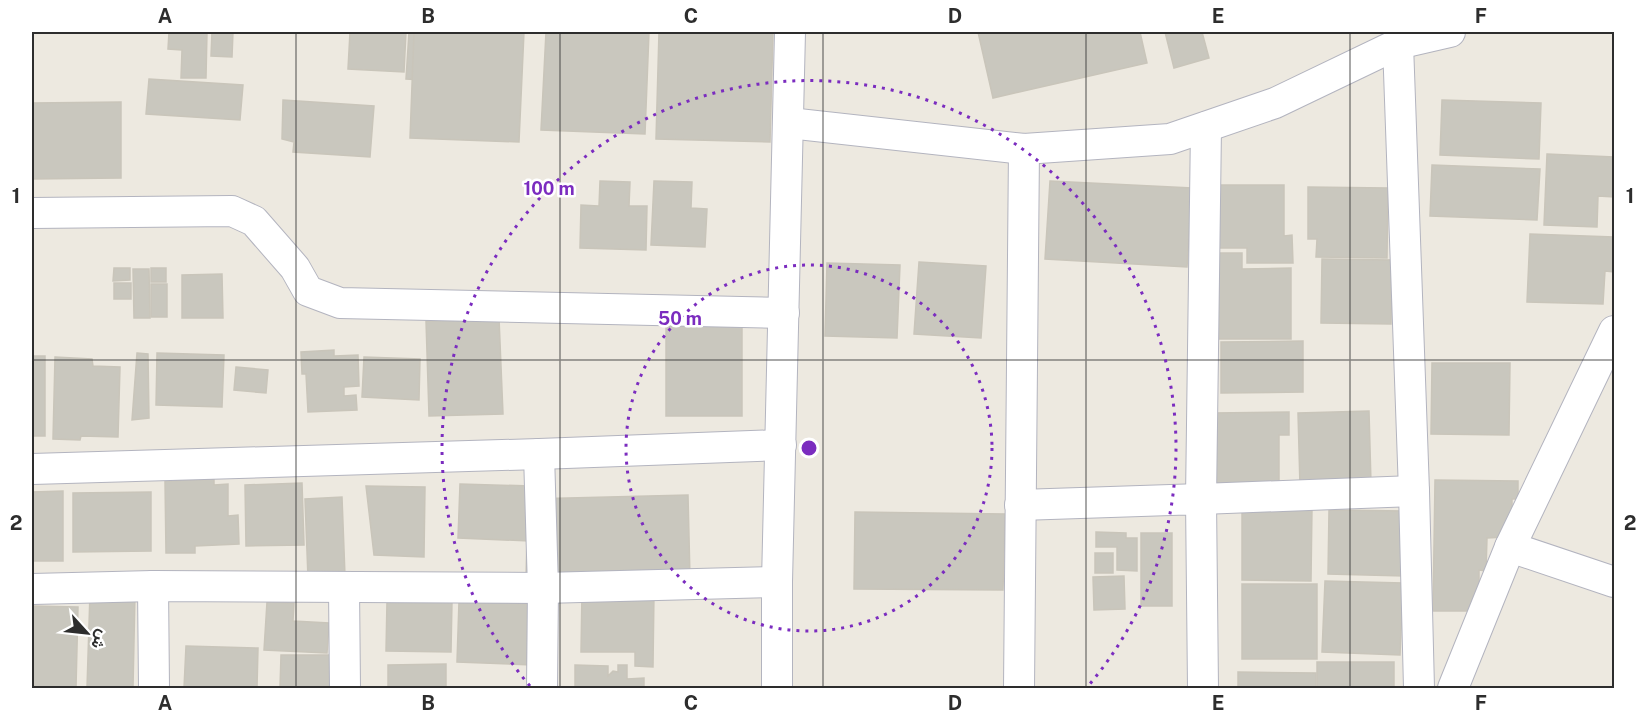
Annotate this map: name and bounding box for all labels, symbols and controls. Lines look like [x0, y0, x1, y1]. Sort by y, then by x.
text: A [158, 4, 172, 28]
text: B [421, 4, 435, 28]
text: C [684, 4, 698, 28]
text: D [948, 4, 962, 28]
text: E [1212, 4, 1224, 28]
text: F [1475, 4, 1487, 28]
text: 100 m [523, 178, 575, 199]
text: 1 [12, 184, 20, 208]
text: 1 [1626, 184, 1634, 208]
text: 50 m [658, 308, 702, 329]
centre of rings [799, 438, 819, 458]
text: 2 [10, 511, 22, 535]
text: 2 [1624, 511, 1636, 535]
north arrow [57, 603, 117, 663]
text: ش [87, 627, 113, 652]
text: A [158, 691, 172, 715]
text: B [421, 691, 435, 715]
text: C [684, 691, 698, 715]
text: D [948, 691, 962, 715]
text: E [1212, 691, 1224, 715]
text: F [1475, 691, 1487, 715]

